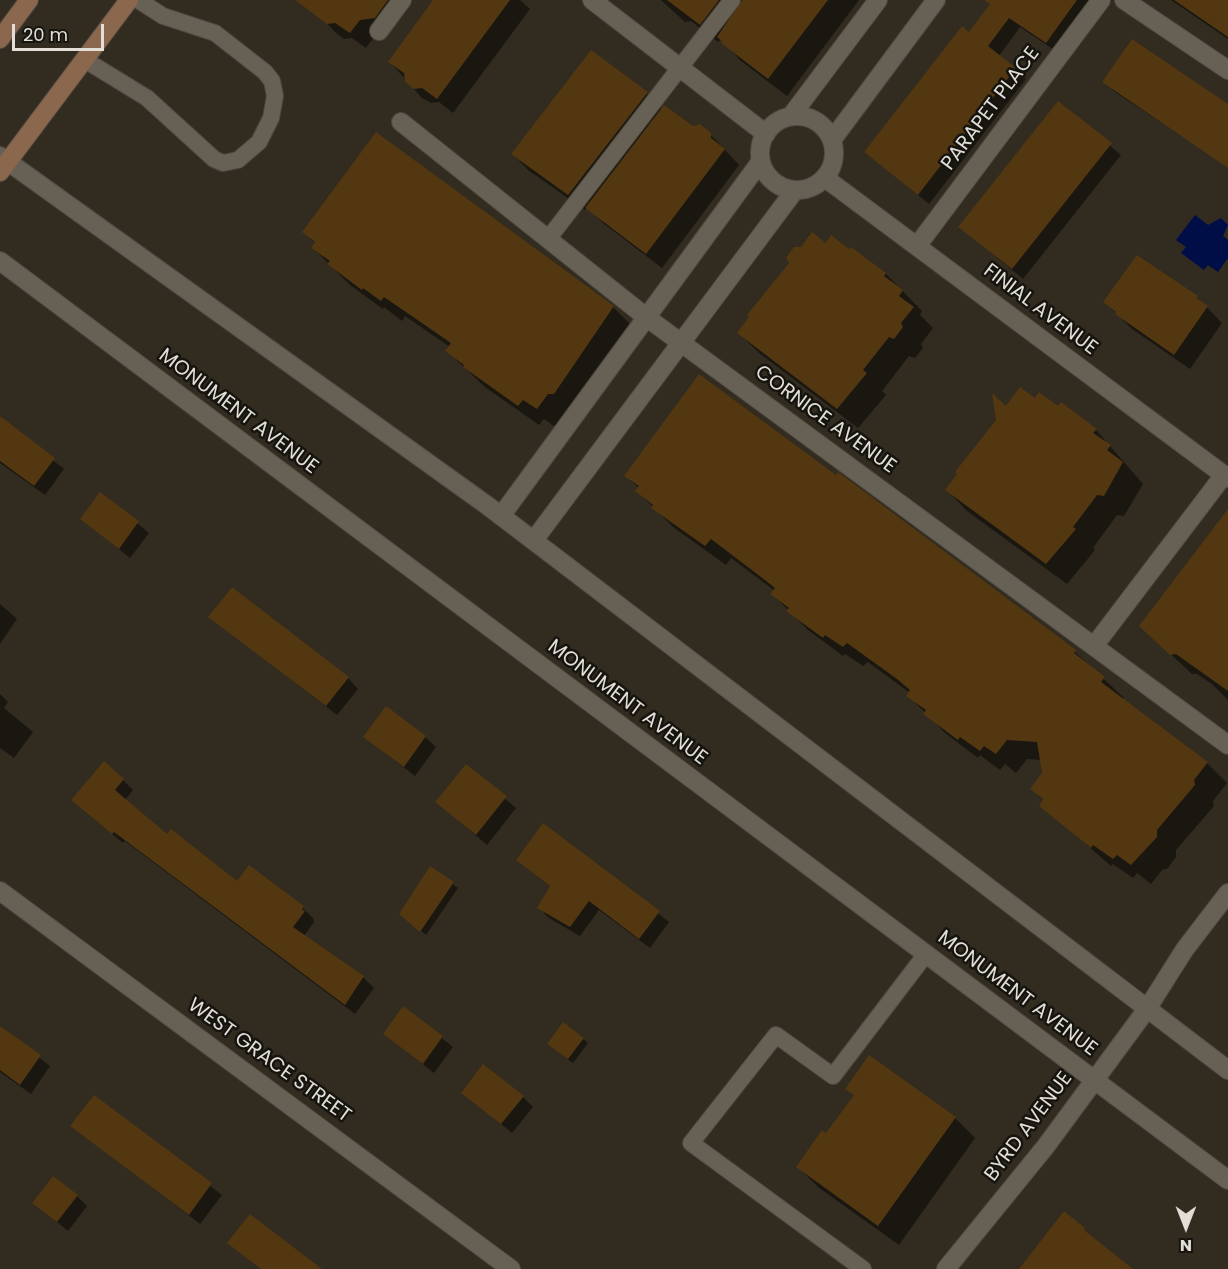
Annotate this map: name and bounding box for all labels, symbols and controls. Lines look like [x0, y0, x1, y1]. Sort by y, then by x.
scale bar [15, 12, 106, 50]
text: 20 m [23, 22, 68, 47]
street label: PARAPET PLACE [937, 43, 1045, 175]
street label: FINIAL AVENUE [978, 259, 1102, 361]
street label: MONUMENT AVENUE [154, 344, 322, 480]
street label: CORNICE AVENUE [750, 361, 900, 479]
street label: MONUMENT AVENUE [543, 635, 711, 771]
street label: MONUMENT AVENUE [933, 926, 1101, 1062]
street label: WEST GRACE STREET [183, 994, 355, 1128]
street label: BYRD AVENUE [980, 1068, 1078, 1186]
north arrow [1156, 1197, 1216, 1257]
text: N [1180, 1234, 1192, 1257]

